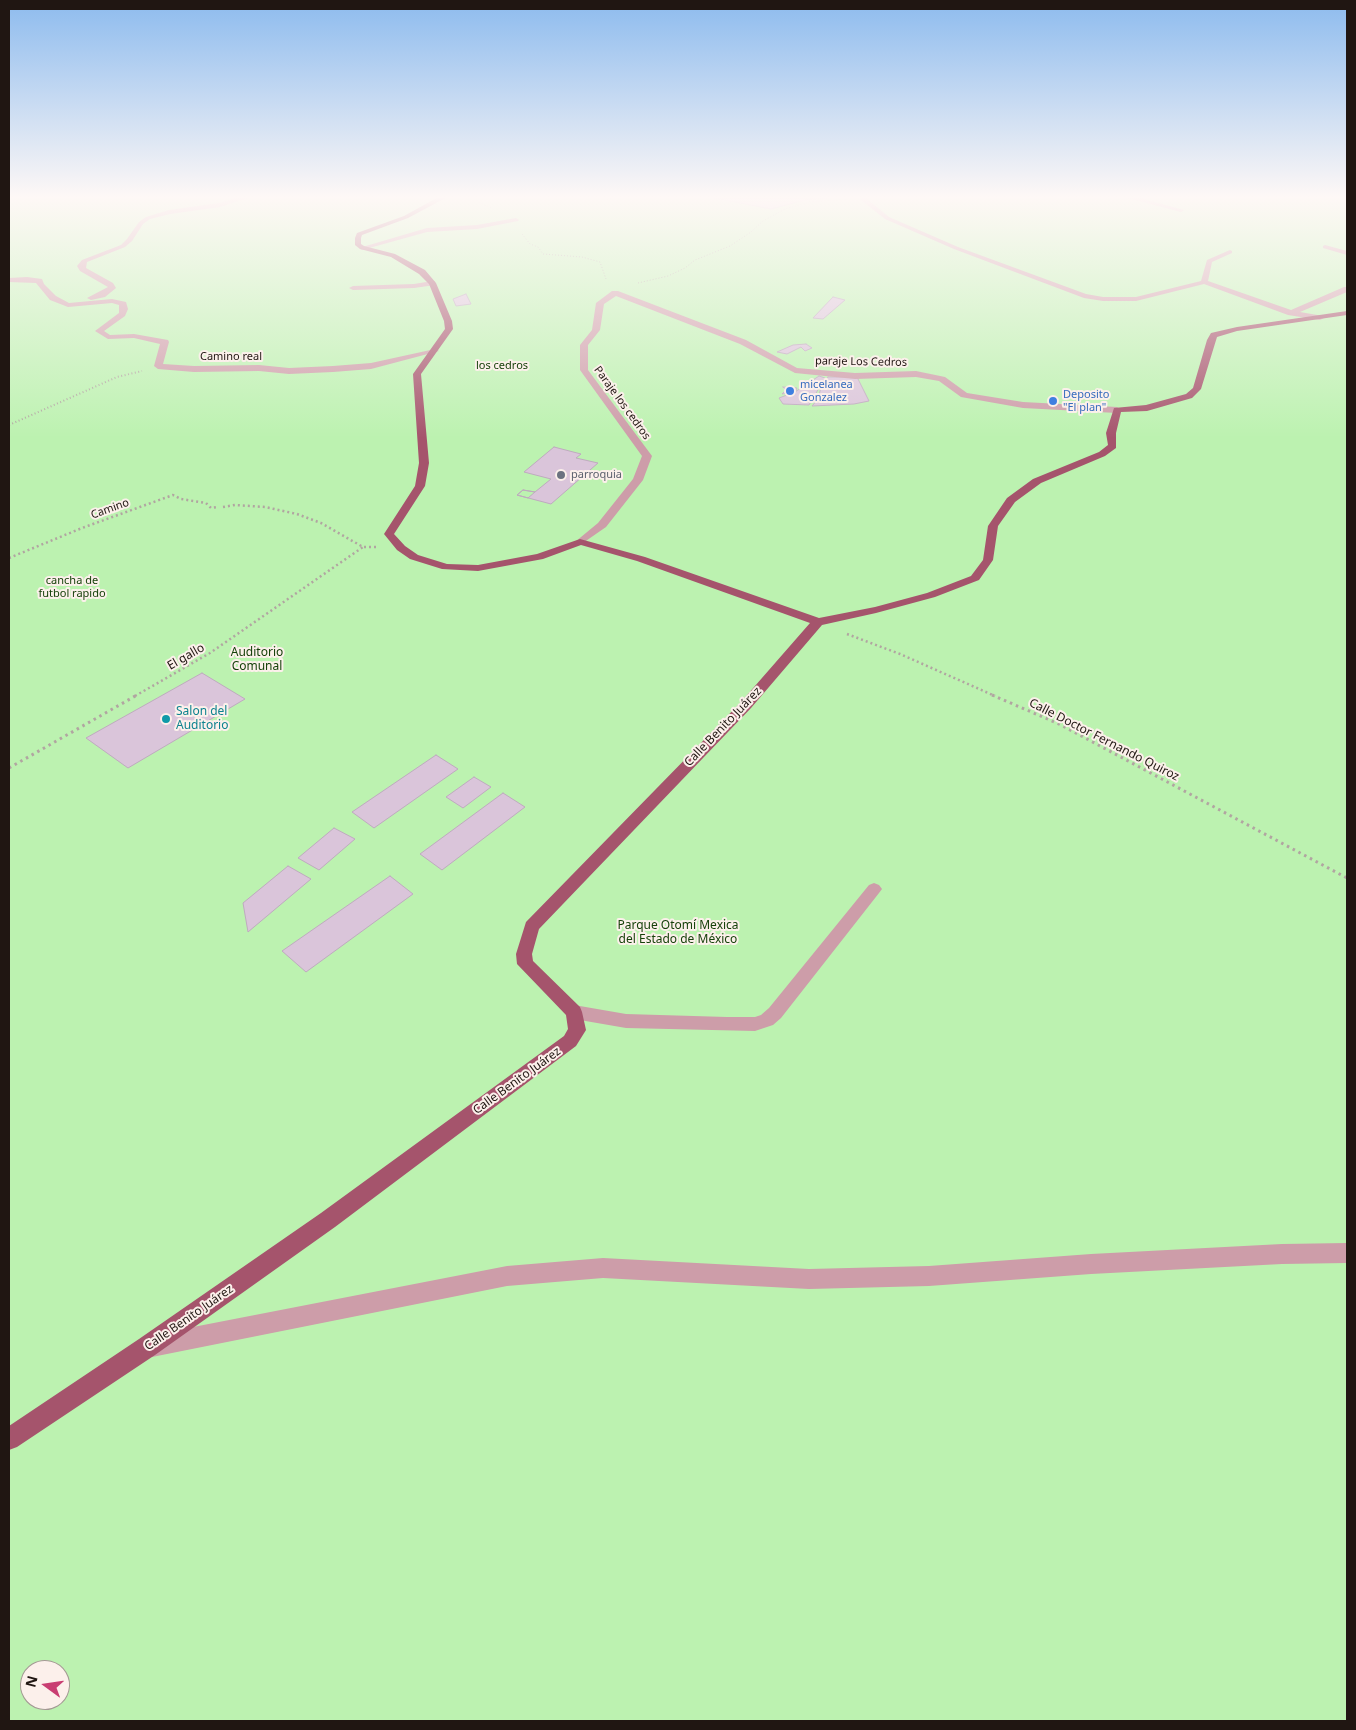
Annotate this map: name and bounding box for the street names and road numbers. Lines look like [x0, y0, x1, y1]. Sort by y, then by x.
street label: Camino real [200, 350, 262, 364]
street label: paraje Los Cedros [815, 355, 907, 369]
street label: Paraje los cedros [591, 364, 653, 442]
street label: Camino [89, 496, 131, 522]
street label: El gallo [165, 641, 207, 673]
street label: Calle Benito Juárez [681, 684, 765, 770]
street label: Calle Doctor Fernando Quiroz [1027, 696, 1181, 784]
street label: Calle Benito Juárez [470, 1044, 564, 1118]
street label: Calle Benito Juárez [142, 1282, 236, 1354]

